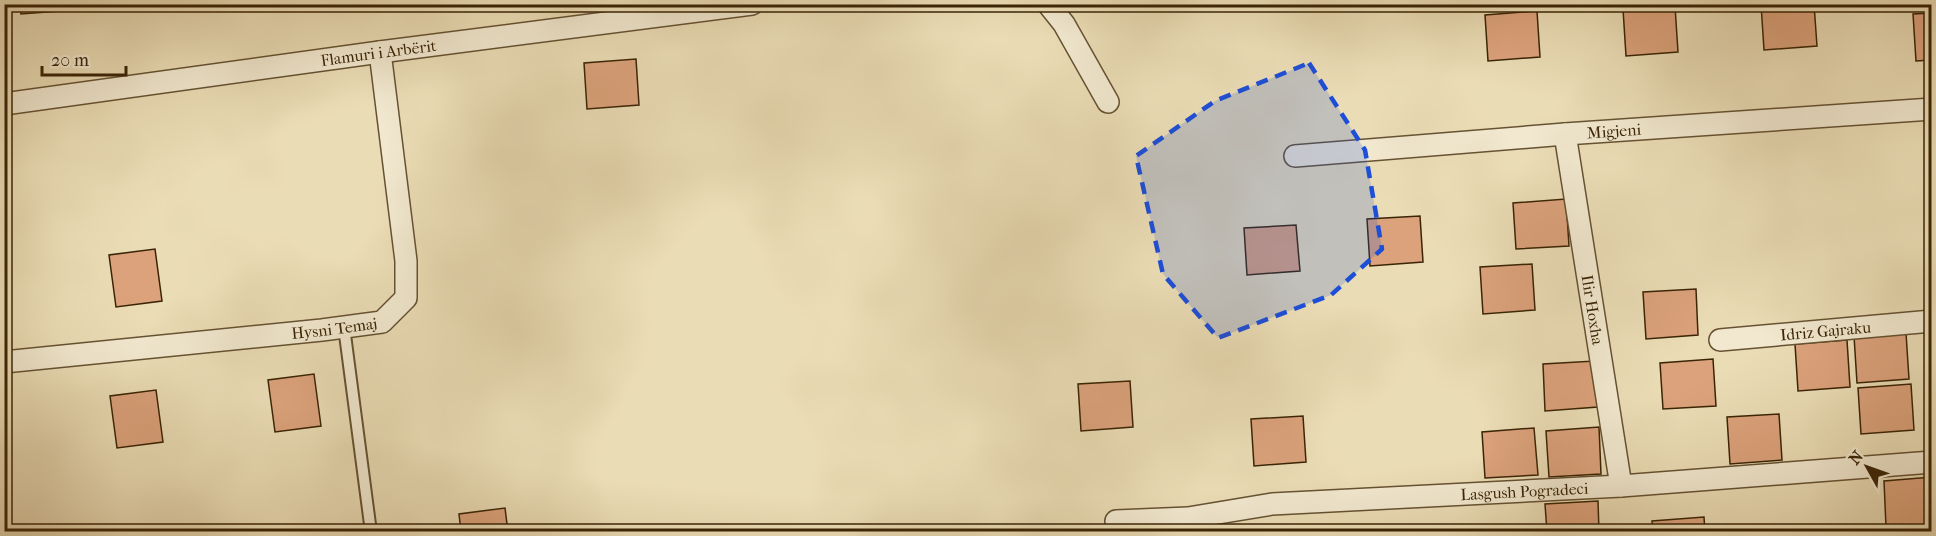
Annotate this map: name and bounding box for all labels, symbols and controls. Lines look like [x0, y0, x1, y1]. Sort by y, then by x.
street label: Flamuri i Arbërit [319, 36, 438, 70]
scale bar [42, 39, 126, 77]
text: 20 m [51, 50, 89, 71]
street label: Migjeni [1586, 120, 1642, 142]
street label: Ilir Hoxha [1578, 273, 1607, 347]
street label: Hysni Temaj [290, 314, 378, 343]
street label: Idriz Gajraku [1779, 318, 1872, 345]
north arrow [1837, 437, 1897, 497]
text: N [1845, 446, 1868, 468]
street label: Lasgush Pogradeci [1460, 479, 1589, 504]

